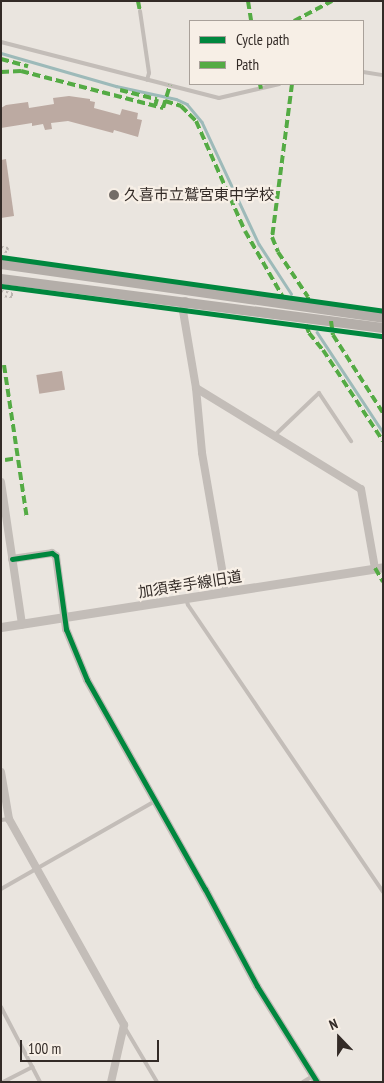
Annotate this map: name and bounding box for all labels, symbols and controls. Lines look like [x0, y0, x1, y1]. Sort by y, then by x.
legend [189, 20, 364, 85]
text: Cycle path [236, 30, 289, 49]
text: Path [236, 55, 259, 74]
place label: 久喜市立鷲宮東中学校 [124, 186, 274, 204]
marker: 久喜市立鷲宮東中学校 [108, 189, 120, 201]
street label: 加須幸手線旧道 [137, 567, 243, 601]
north arrow [314, 1013, 364, 1063]
text: N [327, 1014, 340, 1034]
scale bar [22, 1030, 161, 1062]
text: 100 m [28, 1039, 61, 1058]

